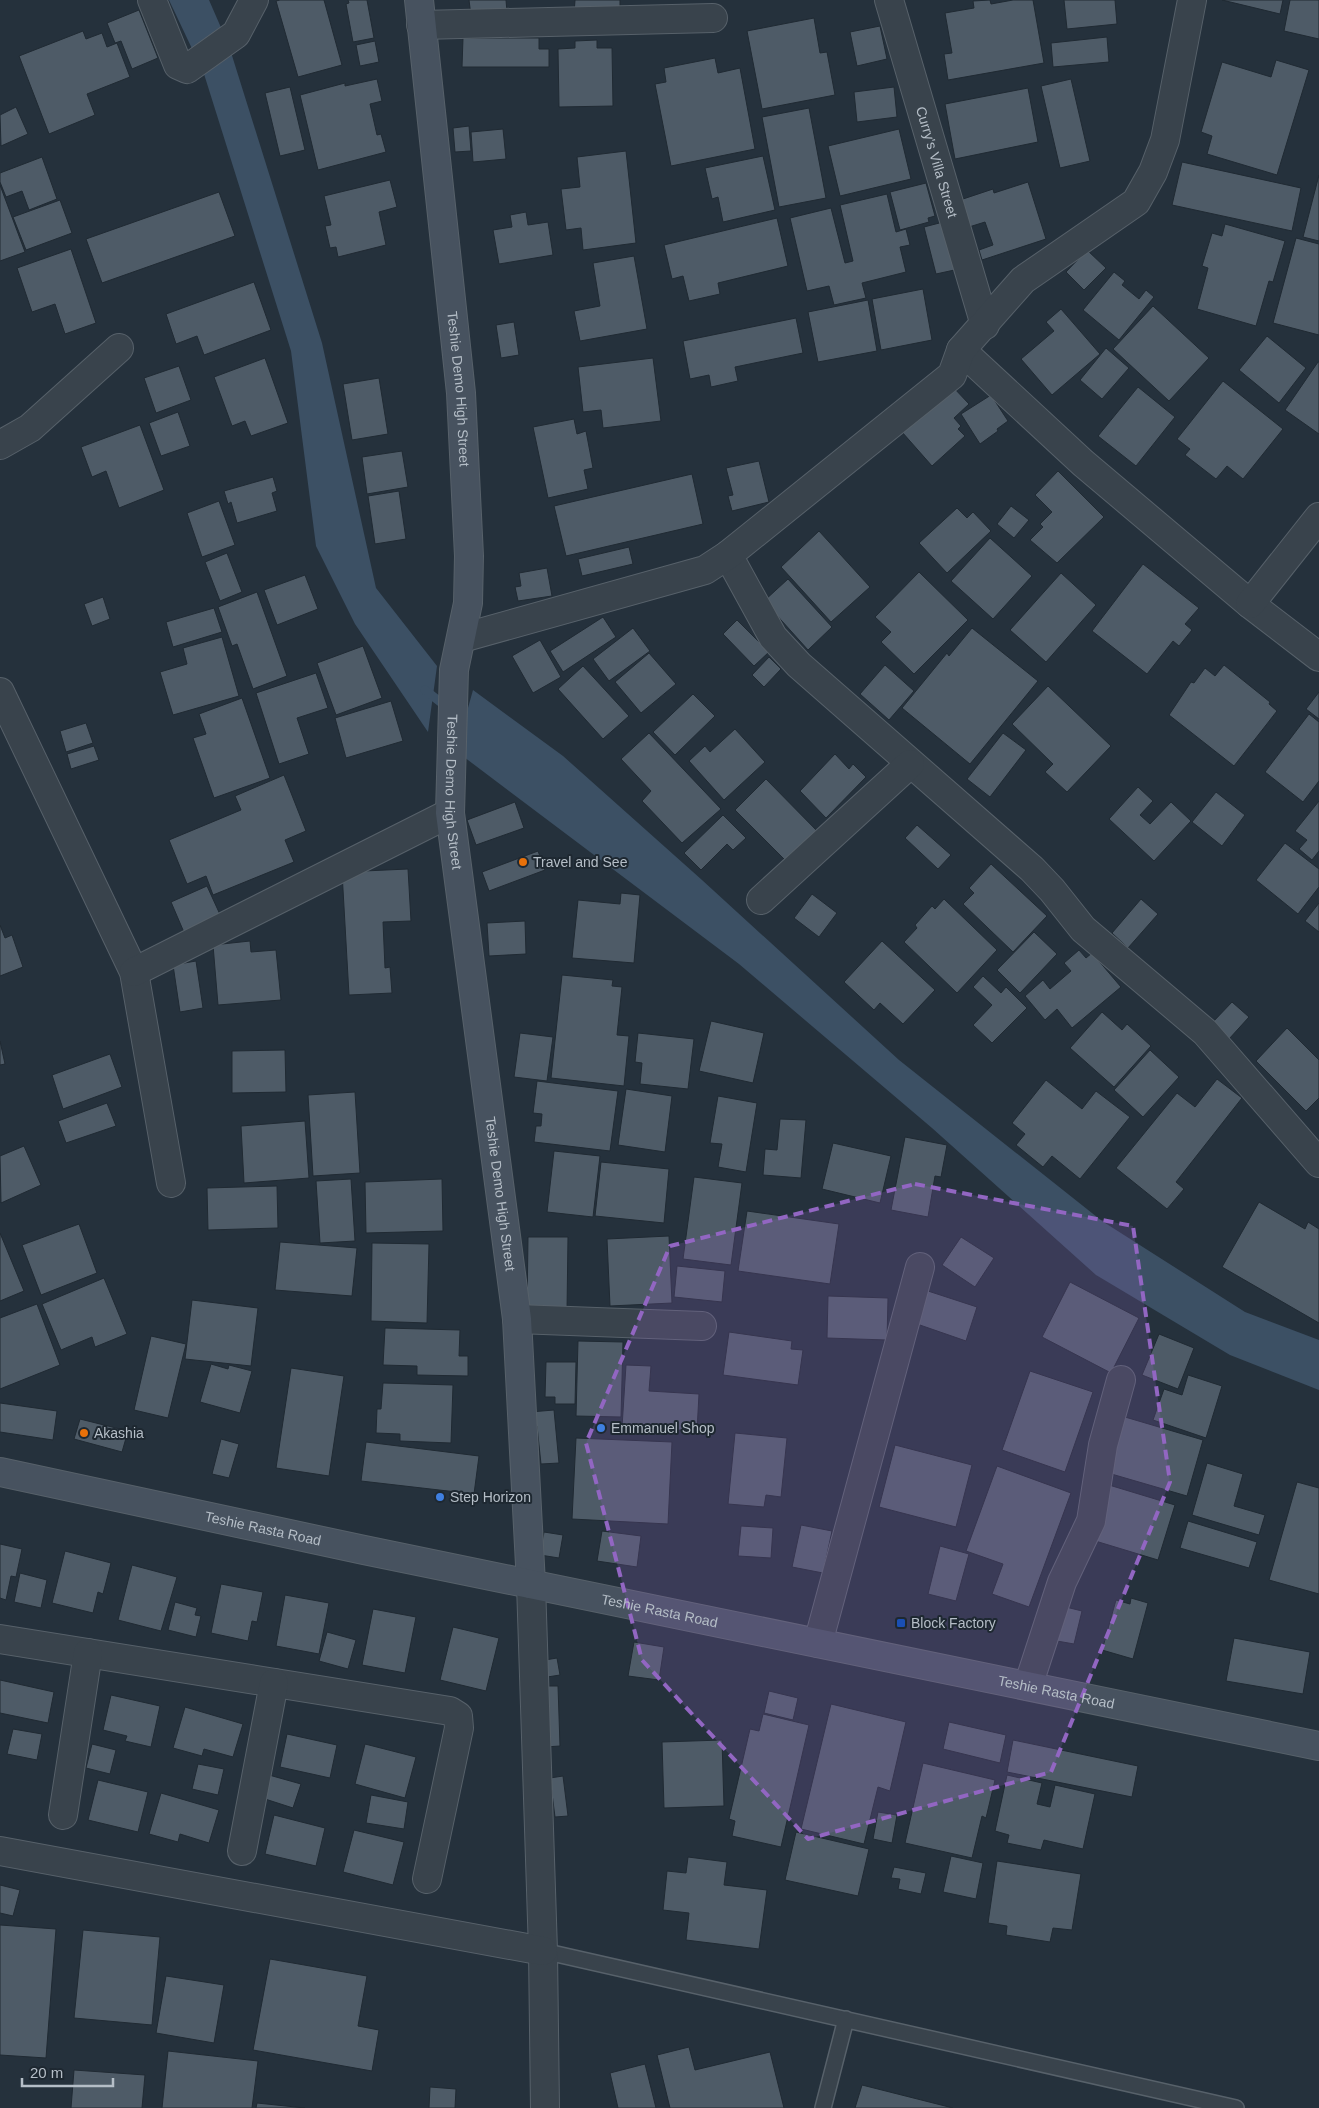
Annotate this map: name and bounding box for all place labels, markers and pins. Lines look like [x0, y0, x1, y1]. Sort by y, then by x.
place label: Travel and See [533, 854, 628, 870]
marker: Travel and See [517, 856, 529, 868]
place label: Emmanuel Shop [611, 1420, 715, 1436]
marker: Emmanuel Shop [595, 1422, 607, 1434]
place label: Akashia [94, 1425, 144, 1441]
marker: Akashia [78, 1427, 90, 1439]
place label: Step Horizon [450, 1489, 531, 1505]
marker: Step Horizon [434, 1491, 446, 1503]
place label: Block Factory [911, 1615, 996, 1631]
marker: Block Factory [895, 1617, 907, 1629]

